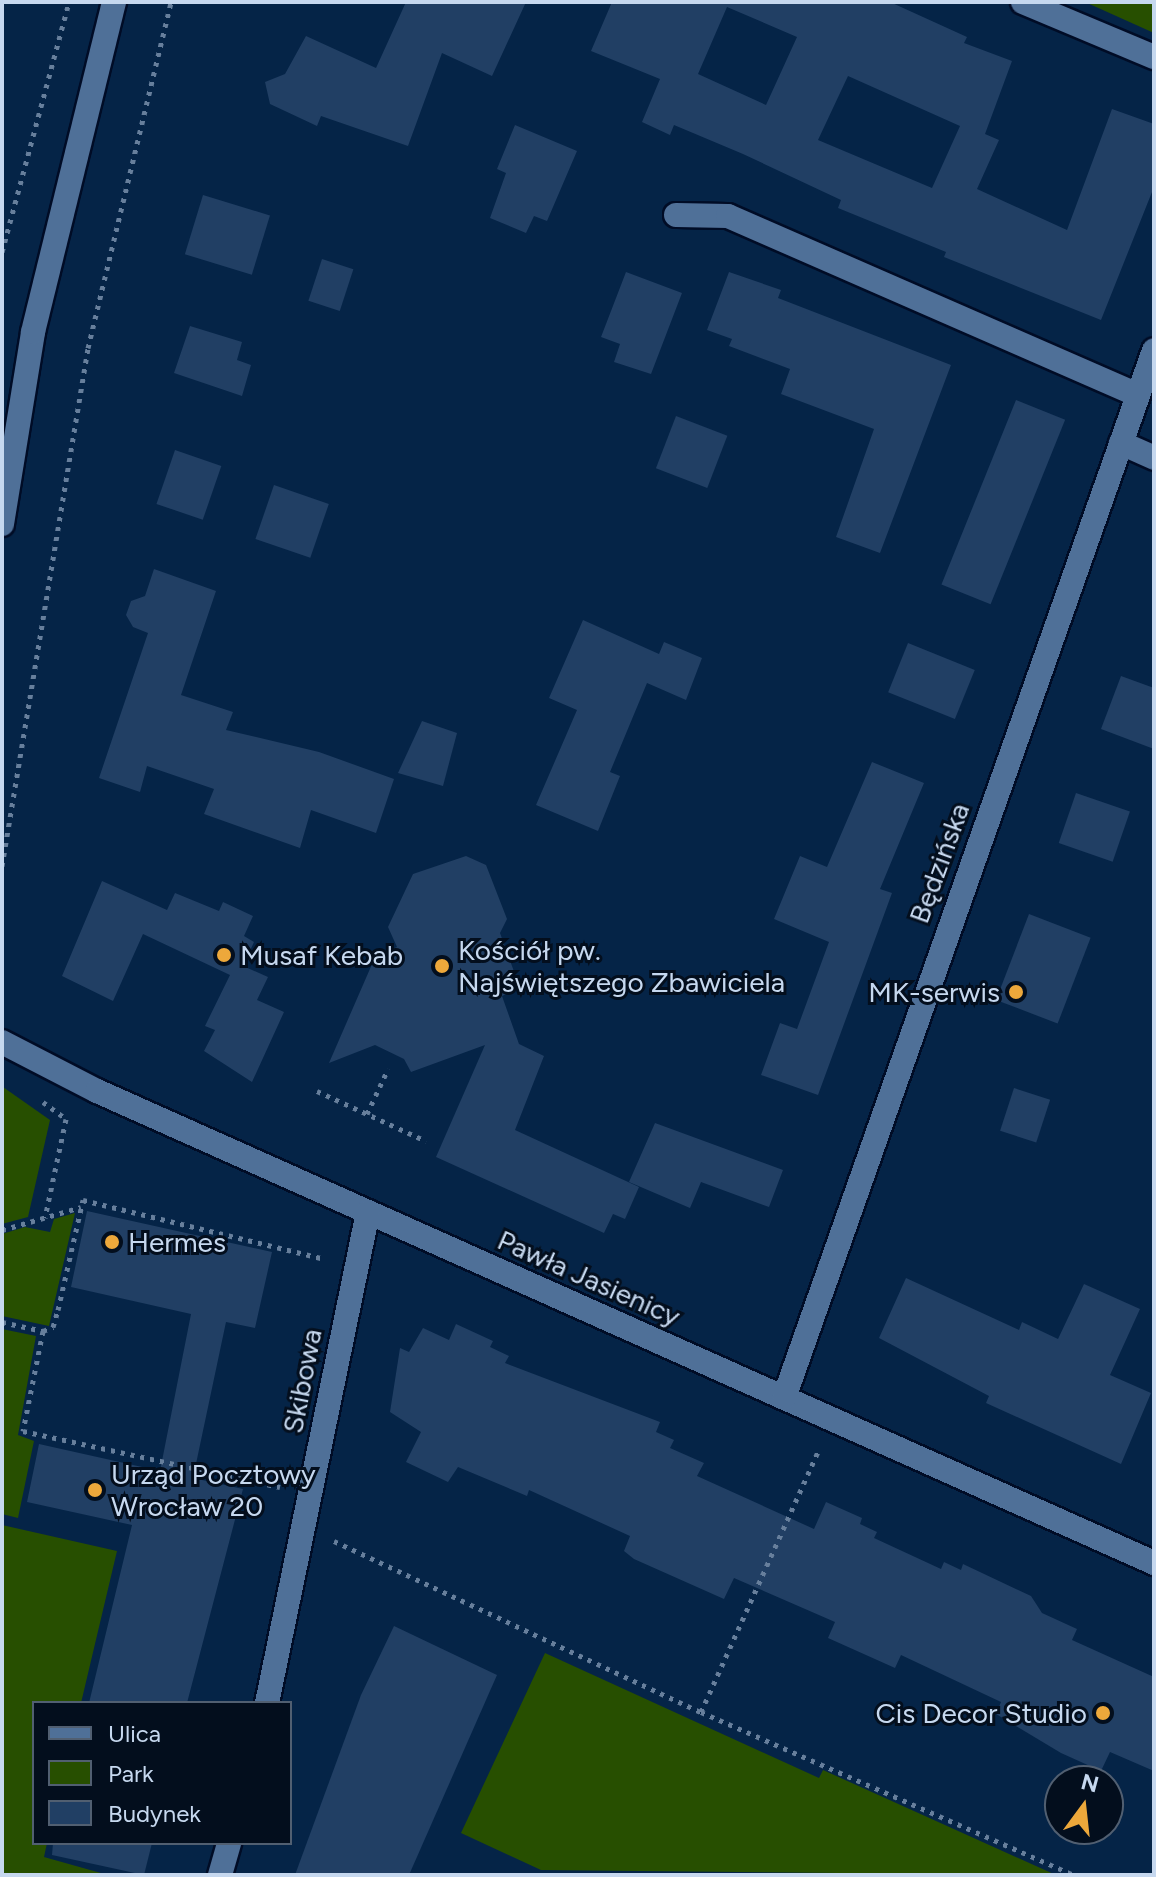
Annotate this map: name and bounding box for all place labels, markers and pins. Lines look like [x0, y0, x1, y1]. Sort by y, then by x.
place label: Kościół pw. Najświętszego Zbawiciela [458, 933, 785, 999]
place label: Musaf Kebab [240, 938, 403, 972]
marker: Musaf Kebab [215, 946, 233, 964]
marker: Kościół pw. Najświętszego Zbawiciela [433, 957, 451, 975]
place label: MK-serwis [868, 975, 1000, 1009]
marker: MK-serwis [1007, 983, 1025, 1001]
place label: Hermes [128, 1225, 226, 1259]
marker: Hermes [103, 1233, 121, 1251]
place label: Urząd Pocztowy Wrocław 20 [111, 1457, 316, 1523]
marker: Urząd Pocztowy Wrocław 20 [86, 1481, 104, 1499]
place label: Cis Decor Studio [875, 1696, 1087, 1730]
marker: Cis Decor Studio [1094, 1704, 1112, 1722]

